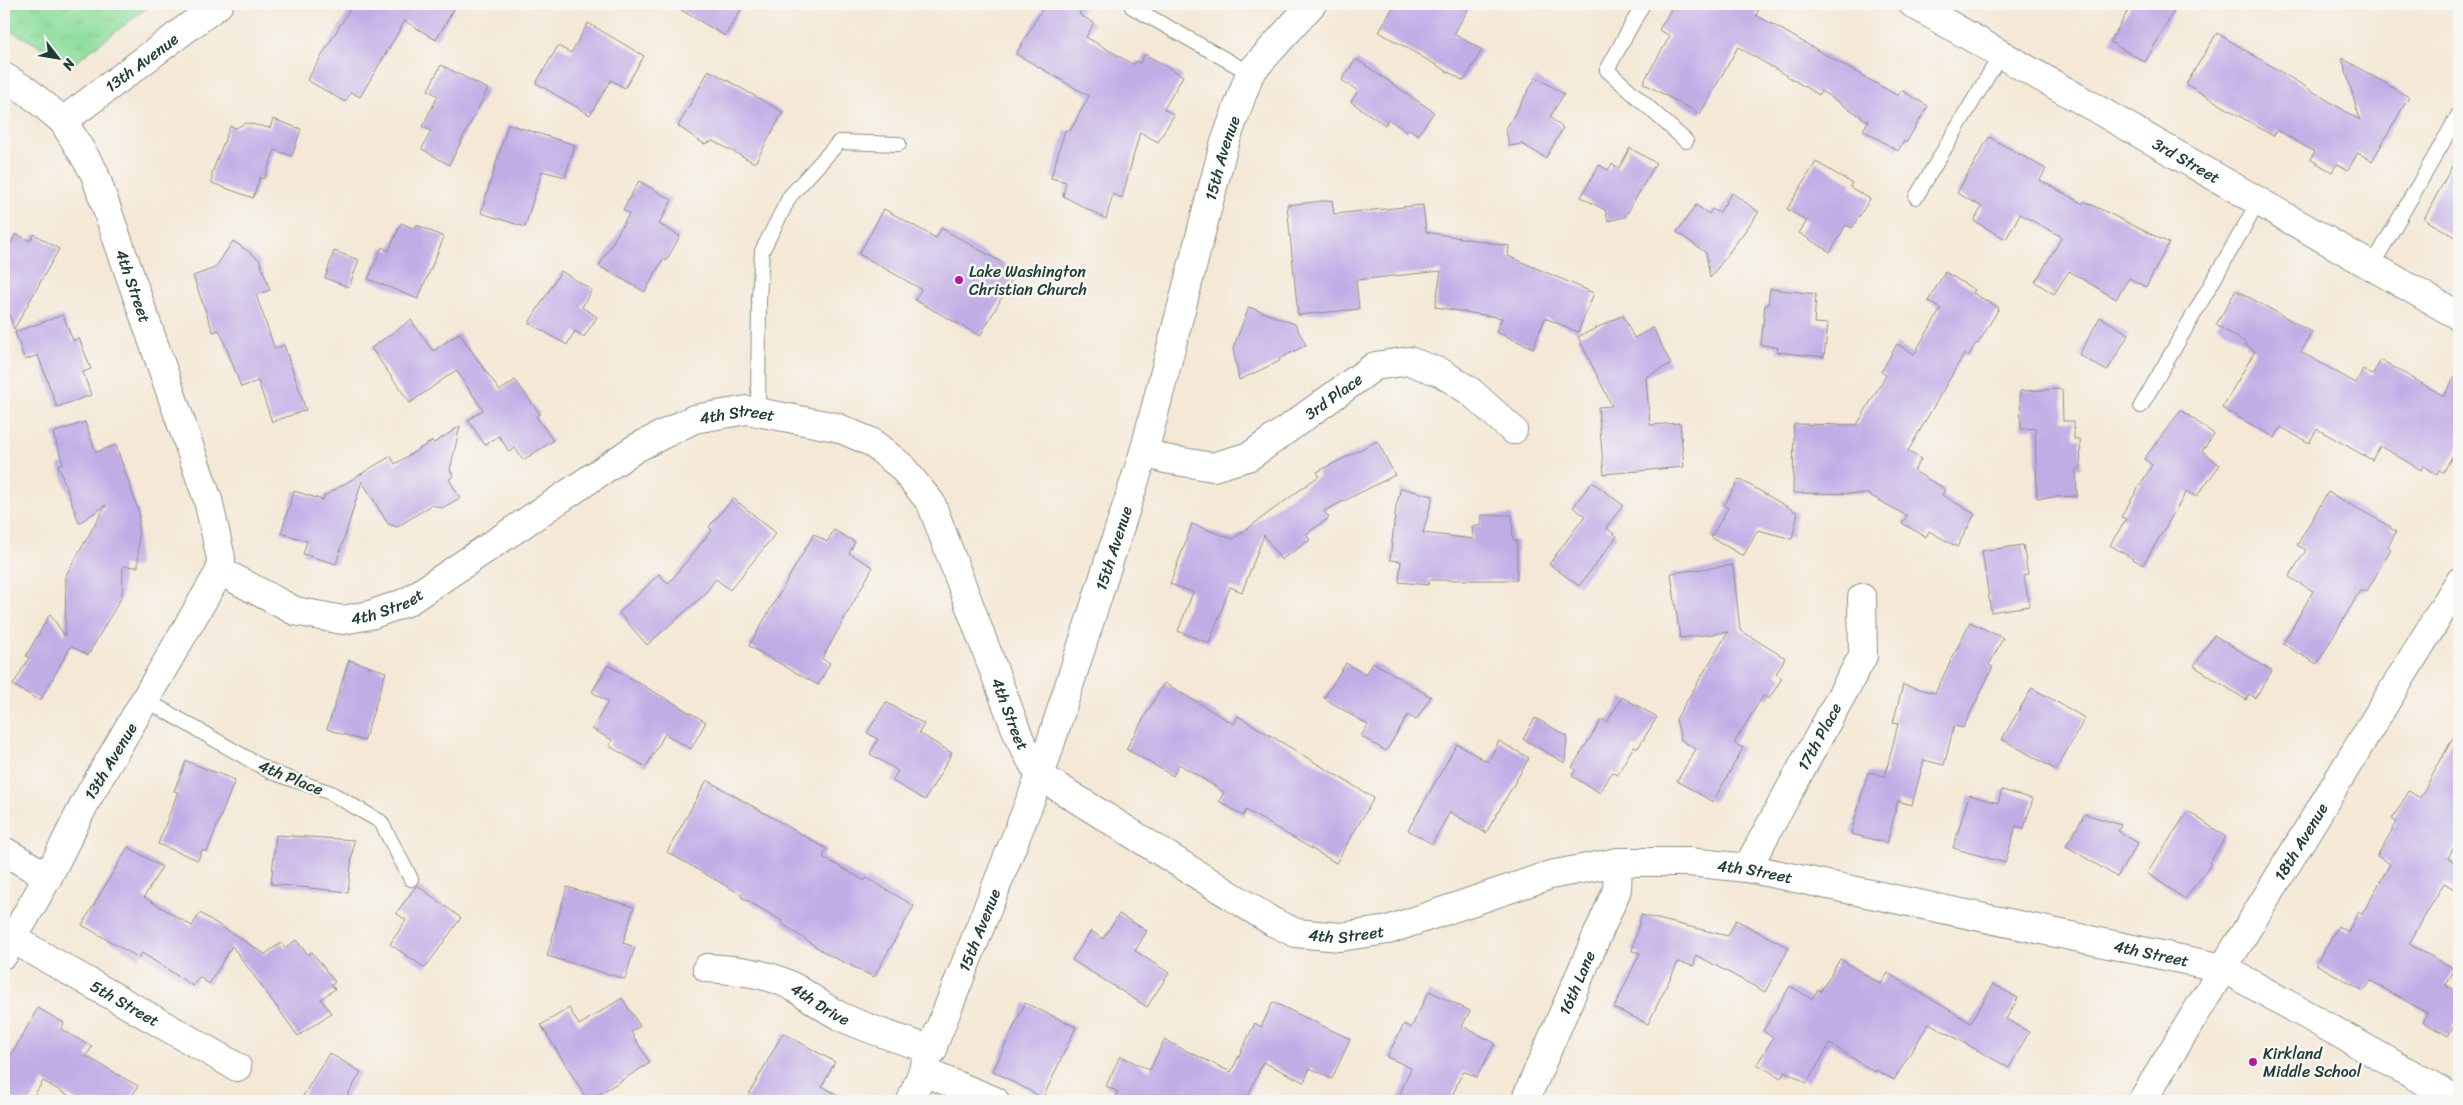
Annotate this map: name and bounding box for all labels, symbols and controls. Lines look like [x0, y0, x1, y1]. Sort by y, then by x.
street label: 13th Avenue [98, 25, 185, 100]
north arrow [32, 32, 82, 82]
text: N [55, 53, 82, 75]
street label: 15th Avenue [1196, 111, 1249, 204]
street label: 3rd Street [2147, 130, 2226, 192]
street label: 4th Street [107, 245, 159, 327]
place label: Lake Washington Christian Church [969, 257, 1087, 304]
marker: Lake Washington Christian Church [953, 274, 965, 286]
street label: 3rd Place [1298, 365, 1369, 428]
street label: 4th Street [697, 396, 777, 433]
street label: 15th Avenue [1086, 502, 1141, 594]
street label: 4th Street [348, 581, 430, 633]
street label: 4th Street [983, 673, 1037, 756]
street label: 17th Place [1789, 697, 1850, 776]
street label: 13th Avenue [76, 717, 145, 806]
street label: 4th Place [254, 751, 328, 804]
street label: 18th Avenue [2266, 797, 2336, 887]
street label: 4th Street [1716, 851, 1795, 892]
street label: 15th Avenue [950, 884, 1009, 976]
street label: 4th Street [1307, 917, 1386, 952]
street label: 4th Street [2111, 931, 2192, 975]
street label: 16th Lane [1550, 946, 1604, 1020]
street label: 5th Street [85, 972, 165, 1035]
street label: 4th Drive [785, 974, 854, 1034]
place label: Kirkland Middle School [2263, 1039, 2362, 1086]
marker: Kirkland Middle School [2247, 1056, 2259, 1068]

